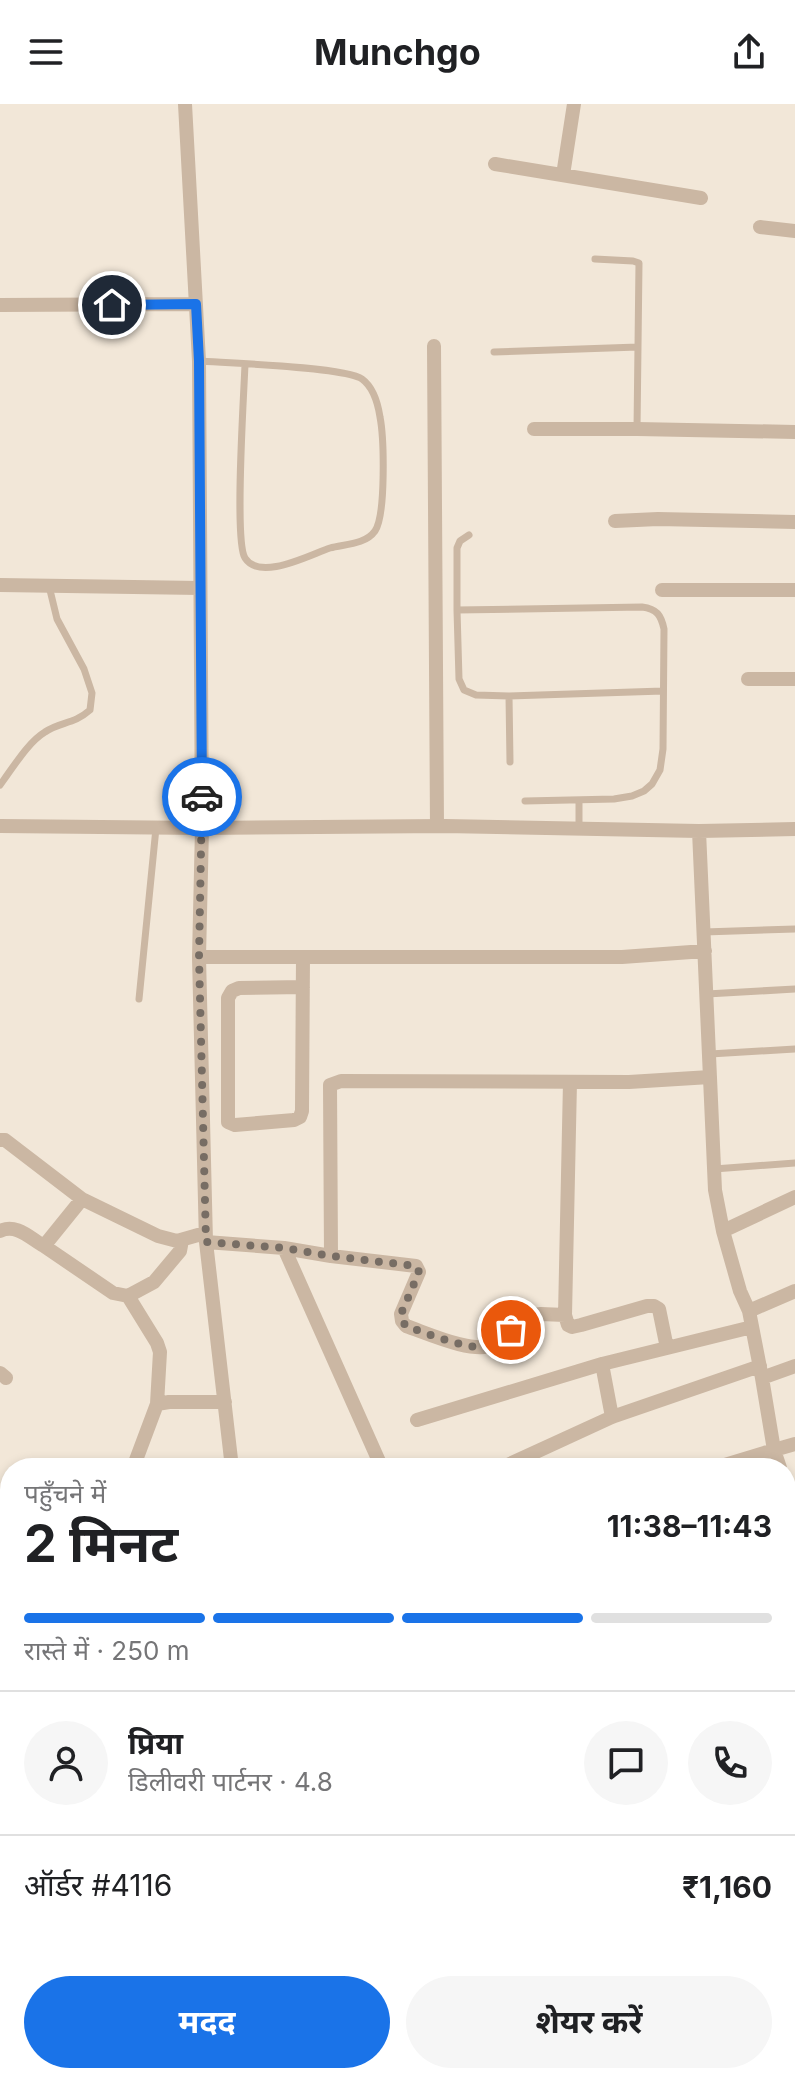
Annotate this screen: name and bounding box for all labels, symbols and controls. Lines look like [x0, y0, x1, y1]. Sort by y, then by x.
icon: menu [24, 30, 68, 74]
text: Munchgo [314, 30, 481, 74]
icon: share [727, 30, 771, 74]
pin [78, 271, 146, 339]
icon: home [90, 283, 134, 327]
courier [162, 757, 242, 837]
icon: car [180, 775, 224, 819]
pin [477, 1296, 545, 1364]
icon: bag [489, 1308, 533, 1352]
text: पहुँचने में [24, 1478, 106, 1509]
text: 11:38–11:43 [607, 1508, 772, 1544]
text: 2 मिनट [24, 1512, 178, 1575]
text: रास्ते में · 250 m [24, 1635, 189, 1666]
button: person [24, 1721, 108, 1805]
button: chat [584, 1721, 668, 1805]
button: phone [688, 1721, 772, 1805]
text: प्रिया [128, 1725, 183, 1761]
text: डिलीवरी पार्टनर · 4.8 [128, 1766, 333, 1797]
text: ऑर्डर #4116 [24, 1867, 172, 1903]
text: ₹1,160 [682, 1869, 772, 1905]
button: मदद [24, 1976, 390, 2068]
button: शेयर करें [406, 1976, 772, 2068]

